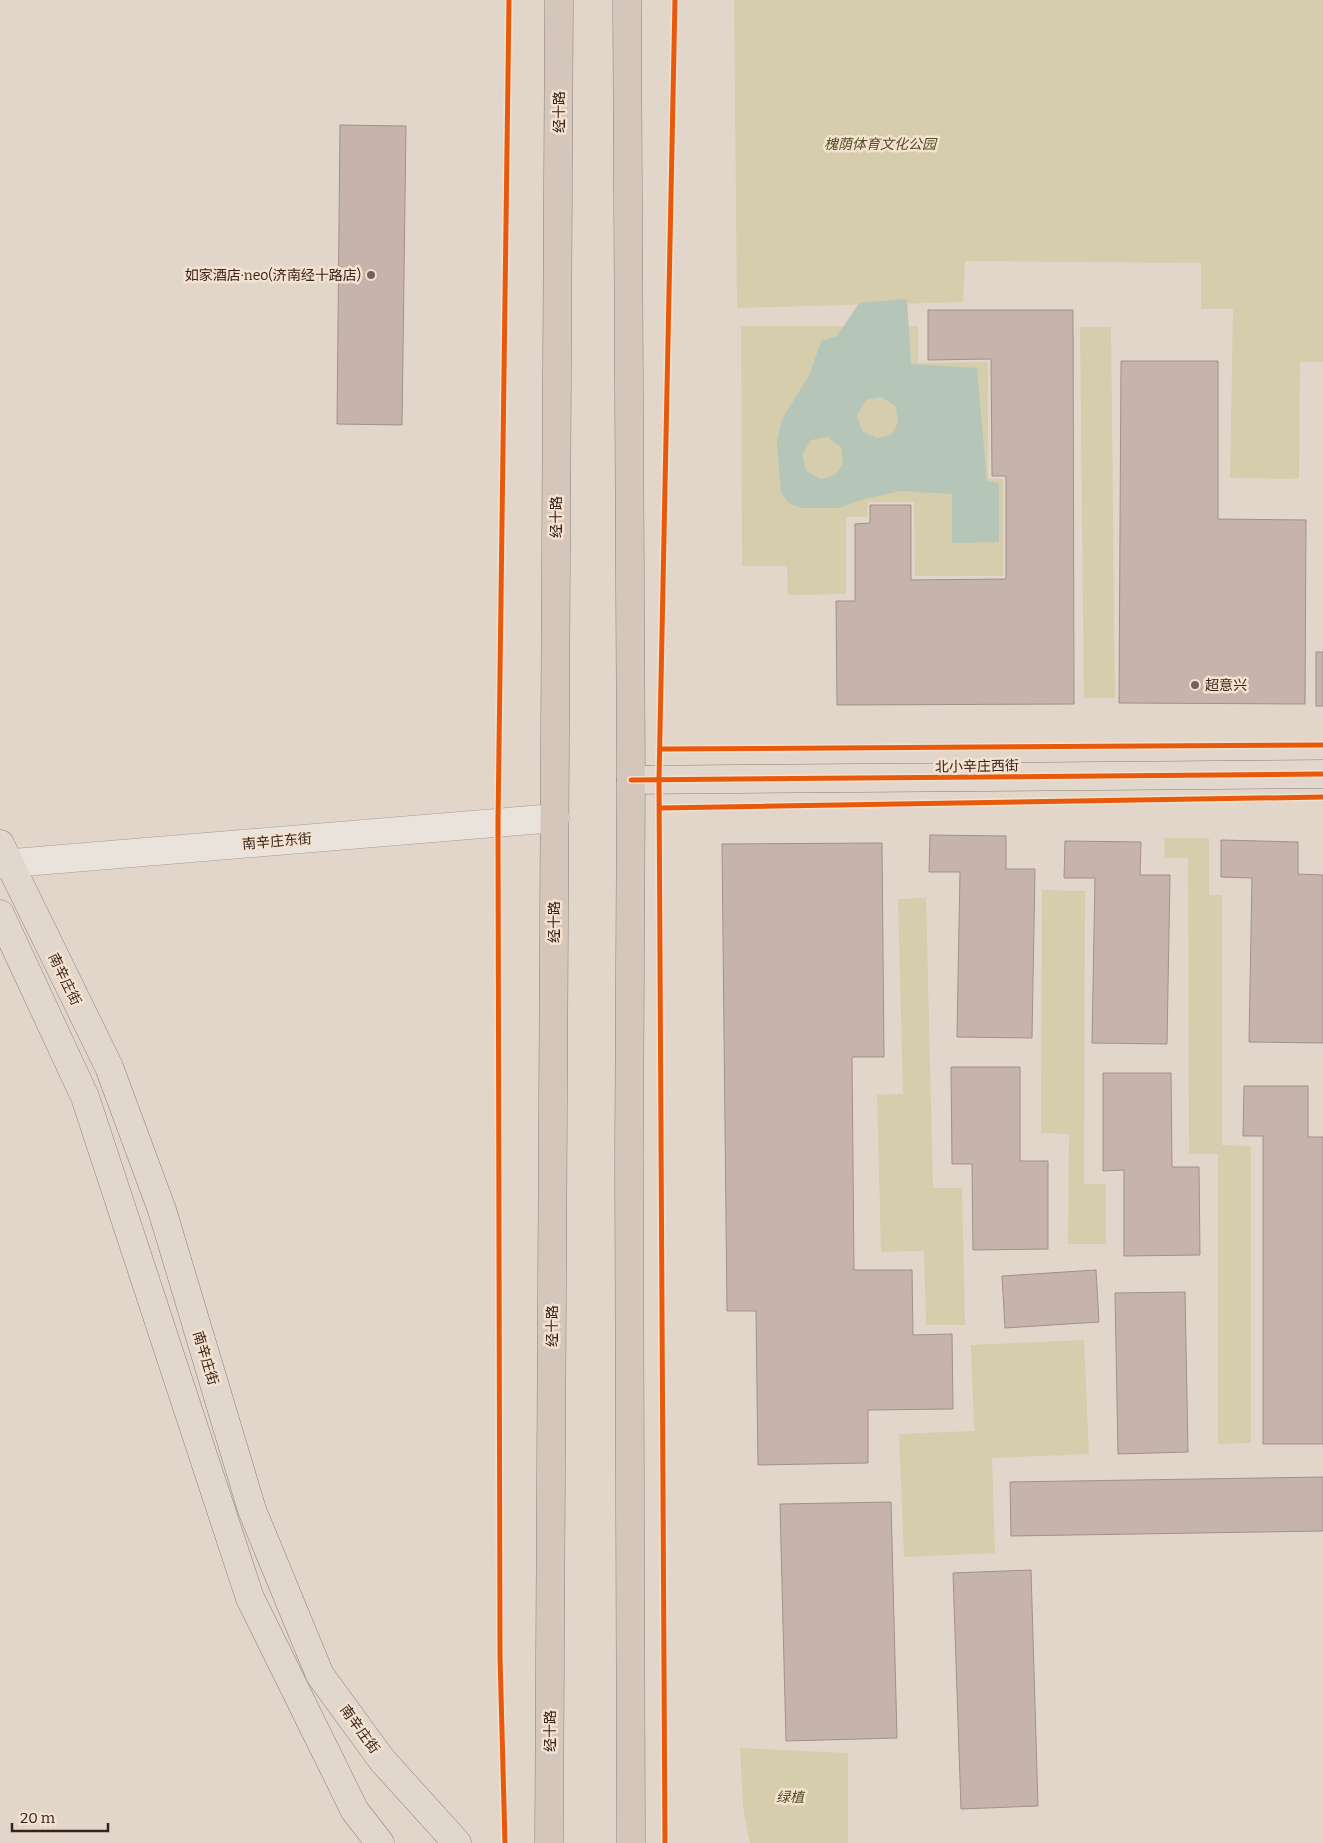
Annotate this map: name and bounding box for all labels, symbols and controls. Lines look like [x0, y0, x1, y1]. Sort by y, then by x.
street label: 经十路 [551, 91, 568, 133]
park label: 槐荫体育文化公园 [824, 136, 938, 153]
place label: 如家酒店·neo(济南经十路店) [185, 267, 361, 284]
marker: 如家酒店·neo(济南经十路店) [365, 269, 377, 281]
street label: 经十路 [548, 496, 565, 538]
place label: 超意兴 [1205, 677, 1247, 694]
marker: 超意兴 [1189, 679, 1201, 691]
street label: 北小辛庄西街 [935, 757, 1019, 776]
street label: 南辛庄东街 [241, 830, 313, 853]
street label: 经十路 [546, 901, 563, 943]
street label: 南辛庄街 [45, 950, 84, 1008]
street label: 经十路 [544, 1305, 561, 1347]
street label: 南辛庄街 [189, 1329, 222, 1387]
street label: 南辛庄街 [336, 1702, 383, 1757]
street label: 经十路 [542, 1710, 559, 1752]
park label: 绿植 [776, 1789, 806, 1806]
scale bar [12, 1800, 109, 1832]
text: 20 m [20, 1809, 56, 1827]

